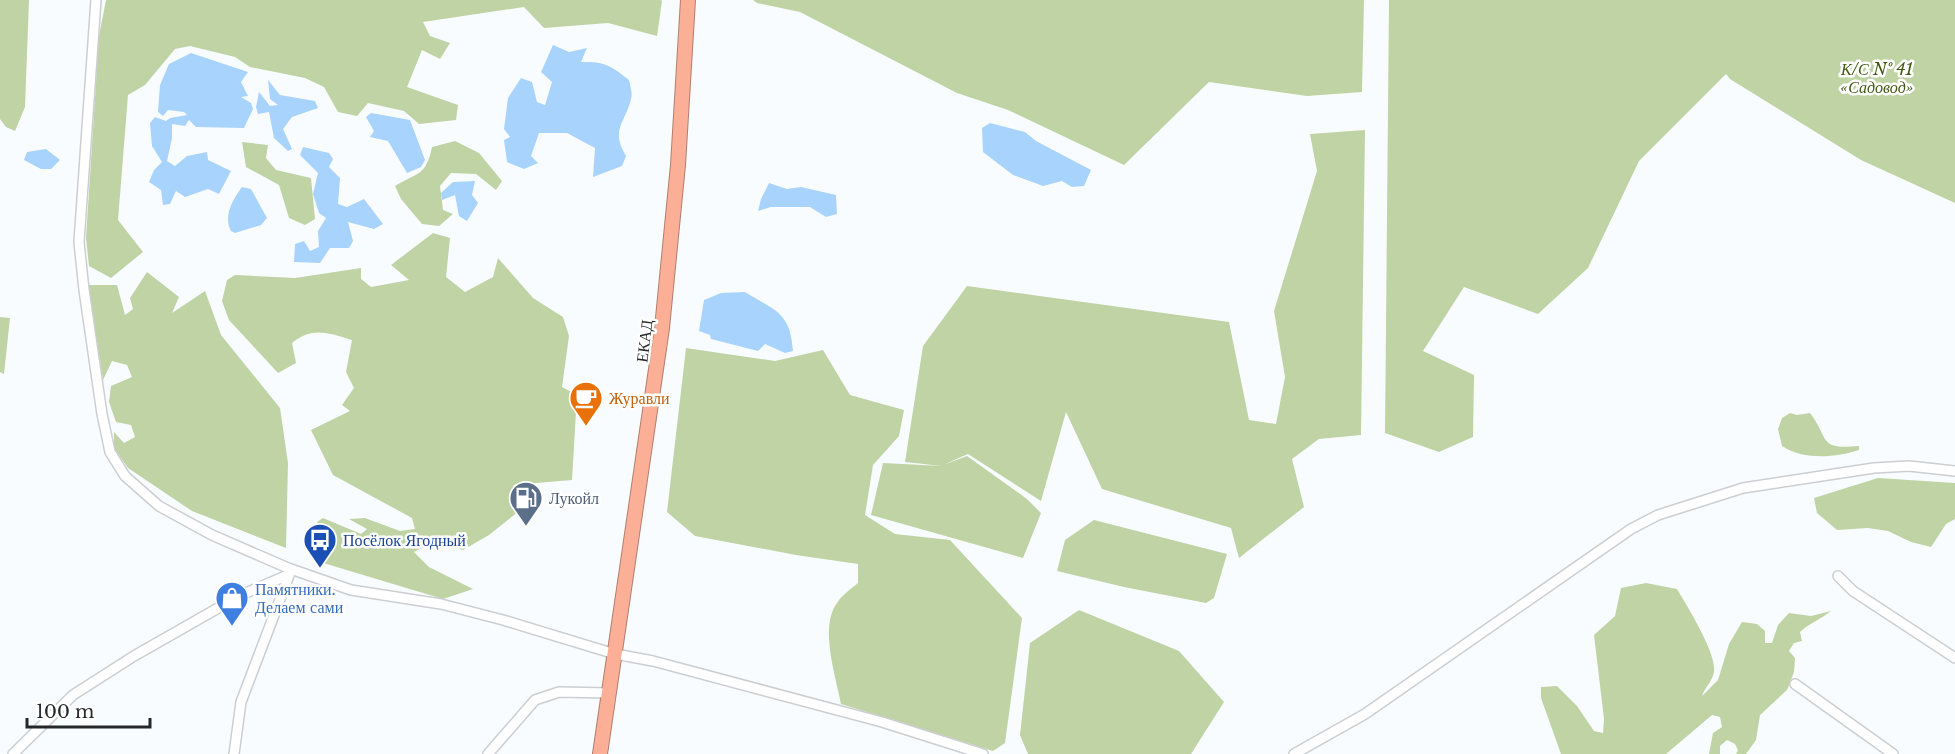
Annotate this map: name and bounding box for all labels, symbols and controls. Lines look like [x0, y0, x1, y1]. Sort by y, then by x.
park label: К/С № 41 «Садовод» [1840, 59, 1913, 97]
street label: ЕКАД [631, 318, 657, 364]
cafe icon: Журавли [568, 380, 604, 427]
place label: Журавли [609, 388, 670, 408]
fuel station icon: Лукойл [508, 480, 544, 527]
place label: Лукойл [549, 488, 599, 508]
bus stop icon: Посёлок Ягодный [302, 522, 338, 569]
place label: Посёлок Ягодный [343, 530, 466, 550]
place label: Памятники. Делаем сами [255, 579, 344, 617]
shop icon: Памятники. Делаем сами [214, 580, 250, 627]
scale bar [27, 691, 150, 729]
text: 100 m [36, 701, 94, 723]

